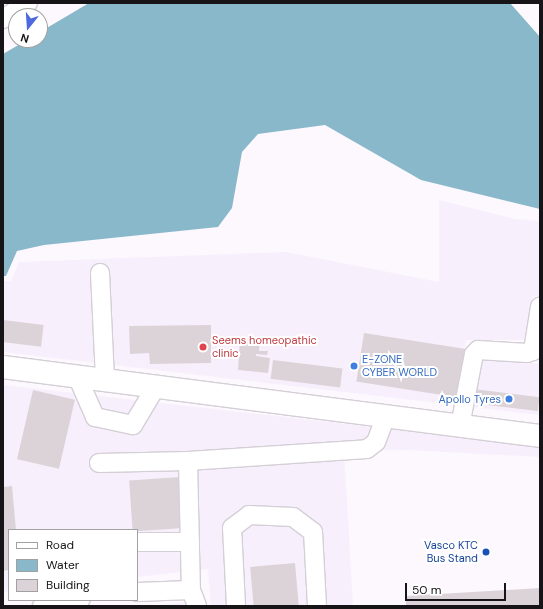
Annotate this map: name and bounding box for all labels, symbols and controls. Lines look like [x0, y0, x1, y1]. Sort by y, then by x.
north arrow [8, 8, 48, 48]
text: N [19, 31, 31, 46]
place label: Seems homeopathic clinic [212, 334, 317, 360]
marker: Seems homeopathic clinic [197, 341, 209, 353]
place label: E-ZONE CYBER WORLD [362, 353, 437, 379]
marker: E-ZONE CYBER WORLD [349, 361, 359, 371]
place label: Apollo Tyres [439, 392, 501, 406]
marker: Apollo Tyres [504, 394, 514, 404]
legend [8, 529, 138, 601]
text: Road [46, 537, 74, 553]
place label: Vasco KTC Bus Stand [424, 539, 478, 565]
marker: Vasco KTC Bus Stand [481, 547, 491, 557]
text: Water [46, 557, 79, 573]
scale bar [407, 575, 508, 601]
text: Building [46, 577, 90, 593]
text: 50 m [412, 582, 441, 598]

